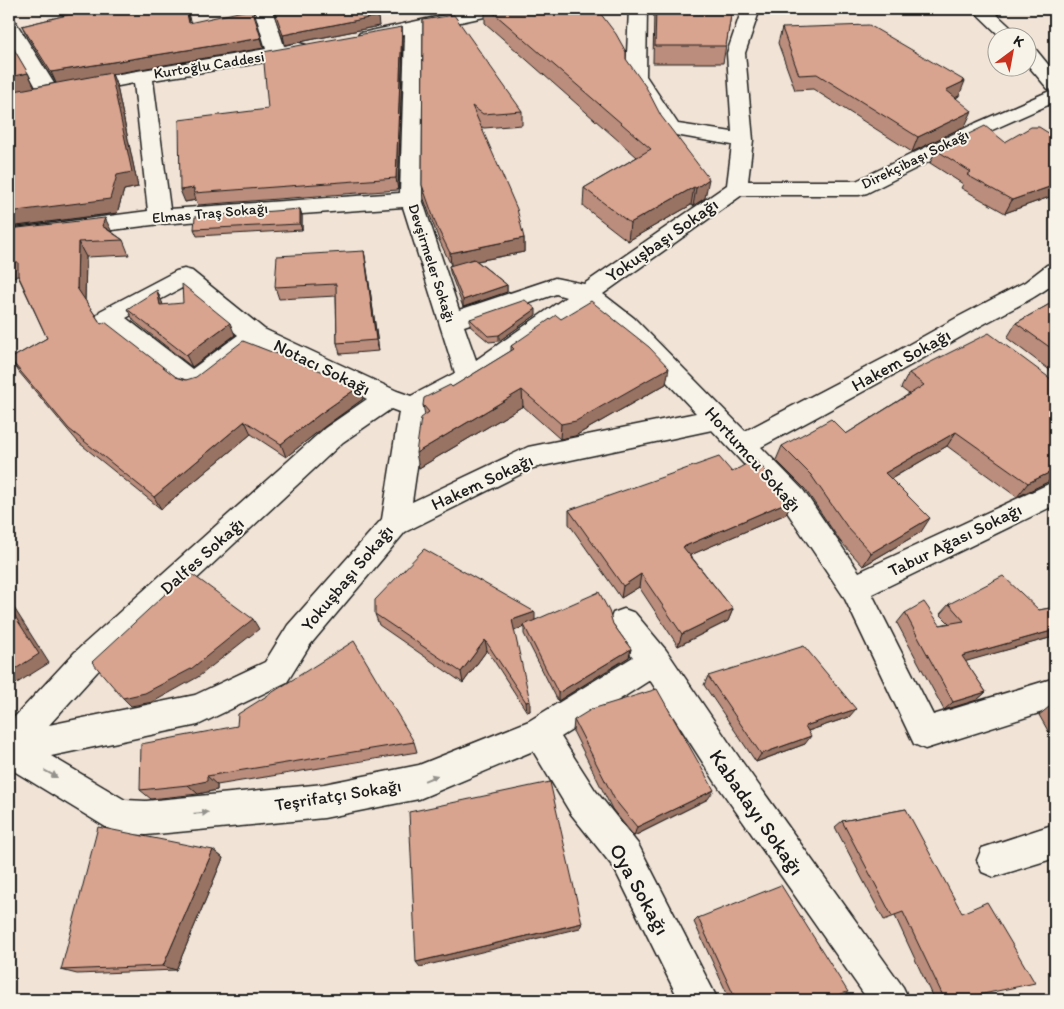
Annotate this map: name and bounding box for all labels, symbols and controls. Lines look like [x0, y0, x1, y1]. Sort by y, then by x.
north arrow [986, 28, 1036, 78]
text: K [1010, 32, 1028, 52]
street label: Kurtoğlu Caddesi [152, 47, 266, 83]
street label: Direkçibaşı Sokağı [858, 125, 972, 193]
street label: Yokuşbaşı Sokağı [602, 193, 722, 287]
street label: Elmas Traş Sokağı [151, 199, 269, 227]
street label: Devşirmeler Sokağı [404, 201, 460, 325]
street label: Hakem Sokağı [848, 324, 954, 396]
street label: Notacı Sokağı [270, 334, 374, 400]
street label: Hortumcu Sokağı [700, 402, 806, 516]
street label: Hakem Sokağı [427, 449, 537, 515]
street label: Tabur Ağası Sokağı [885, 498, 1025, 582]
street label: Dalfes Sokağı [155, 512, 249, 600]
street label: Yokuşbaşı Sokağı [296, 520, 398, 636]
street label: Kabadayı Sokağı [704, 744, 810, 880]
one-way arrow [44, 770, 59, 778]
one-way arrow [423, 773, 438, 781]
street label: Teşrifatçı Sokağı [273, 774, 403, 816]
one-way arrow [194, 808, 210, 816]
street label: Oya Sokağı [605, 839, 675, 939]

